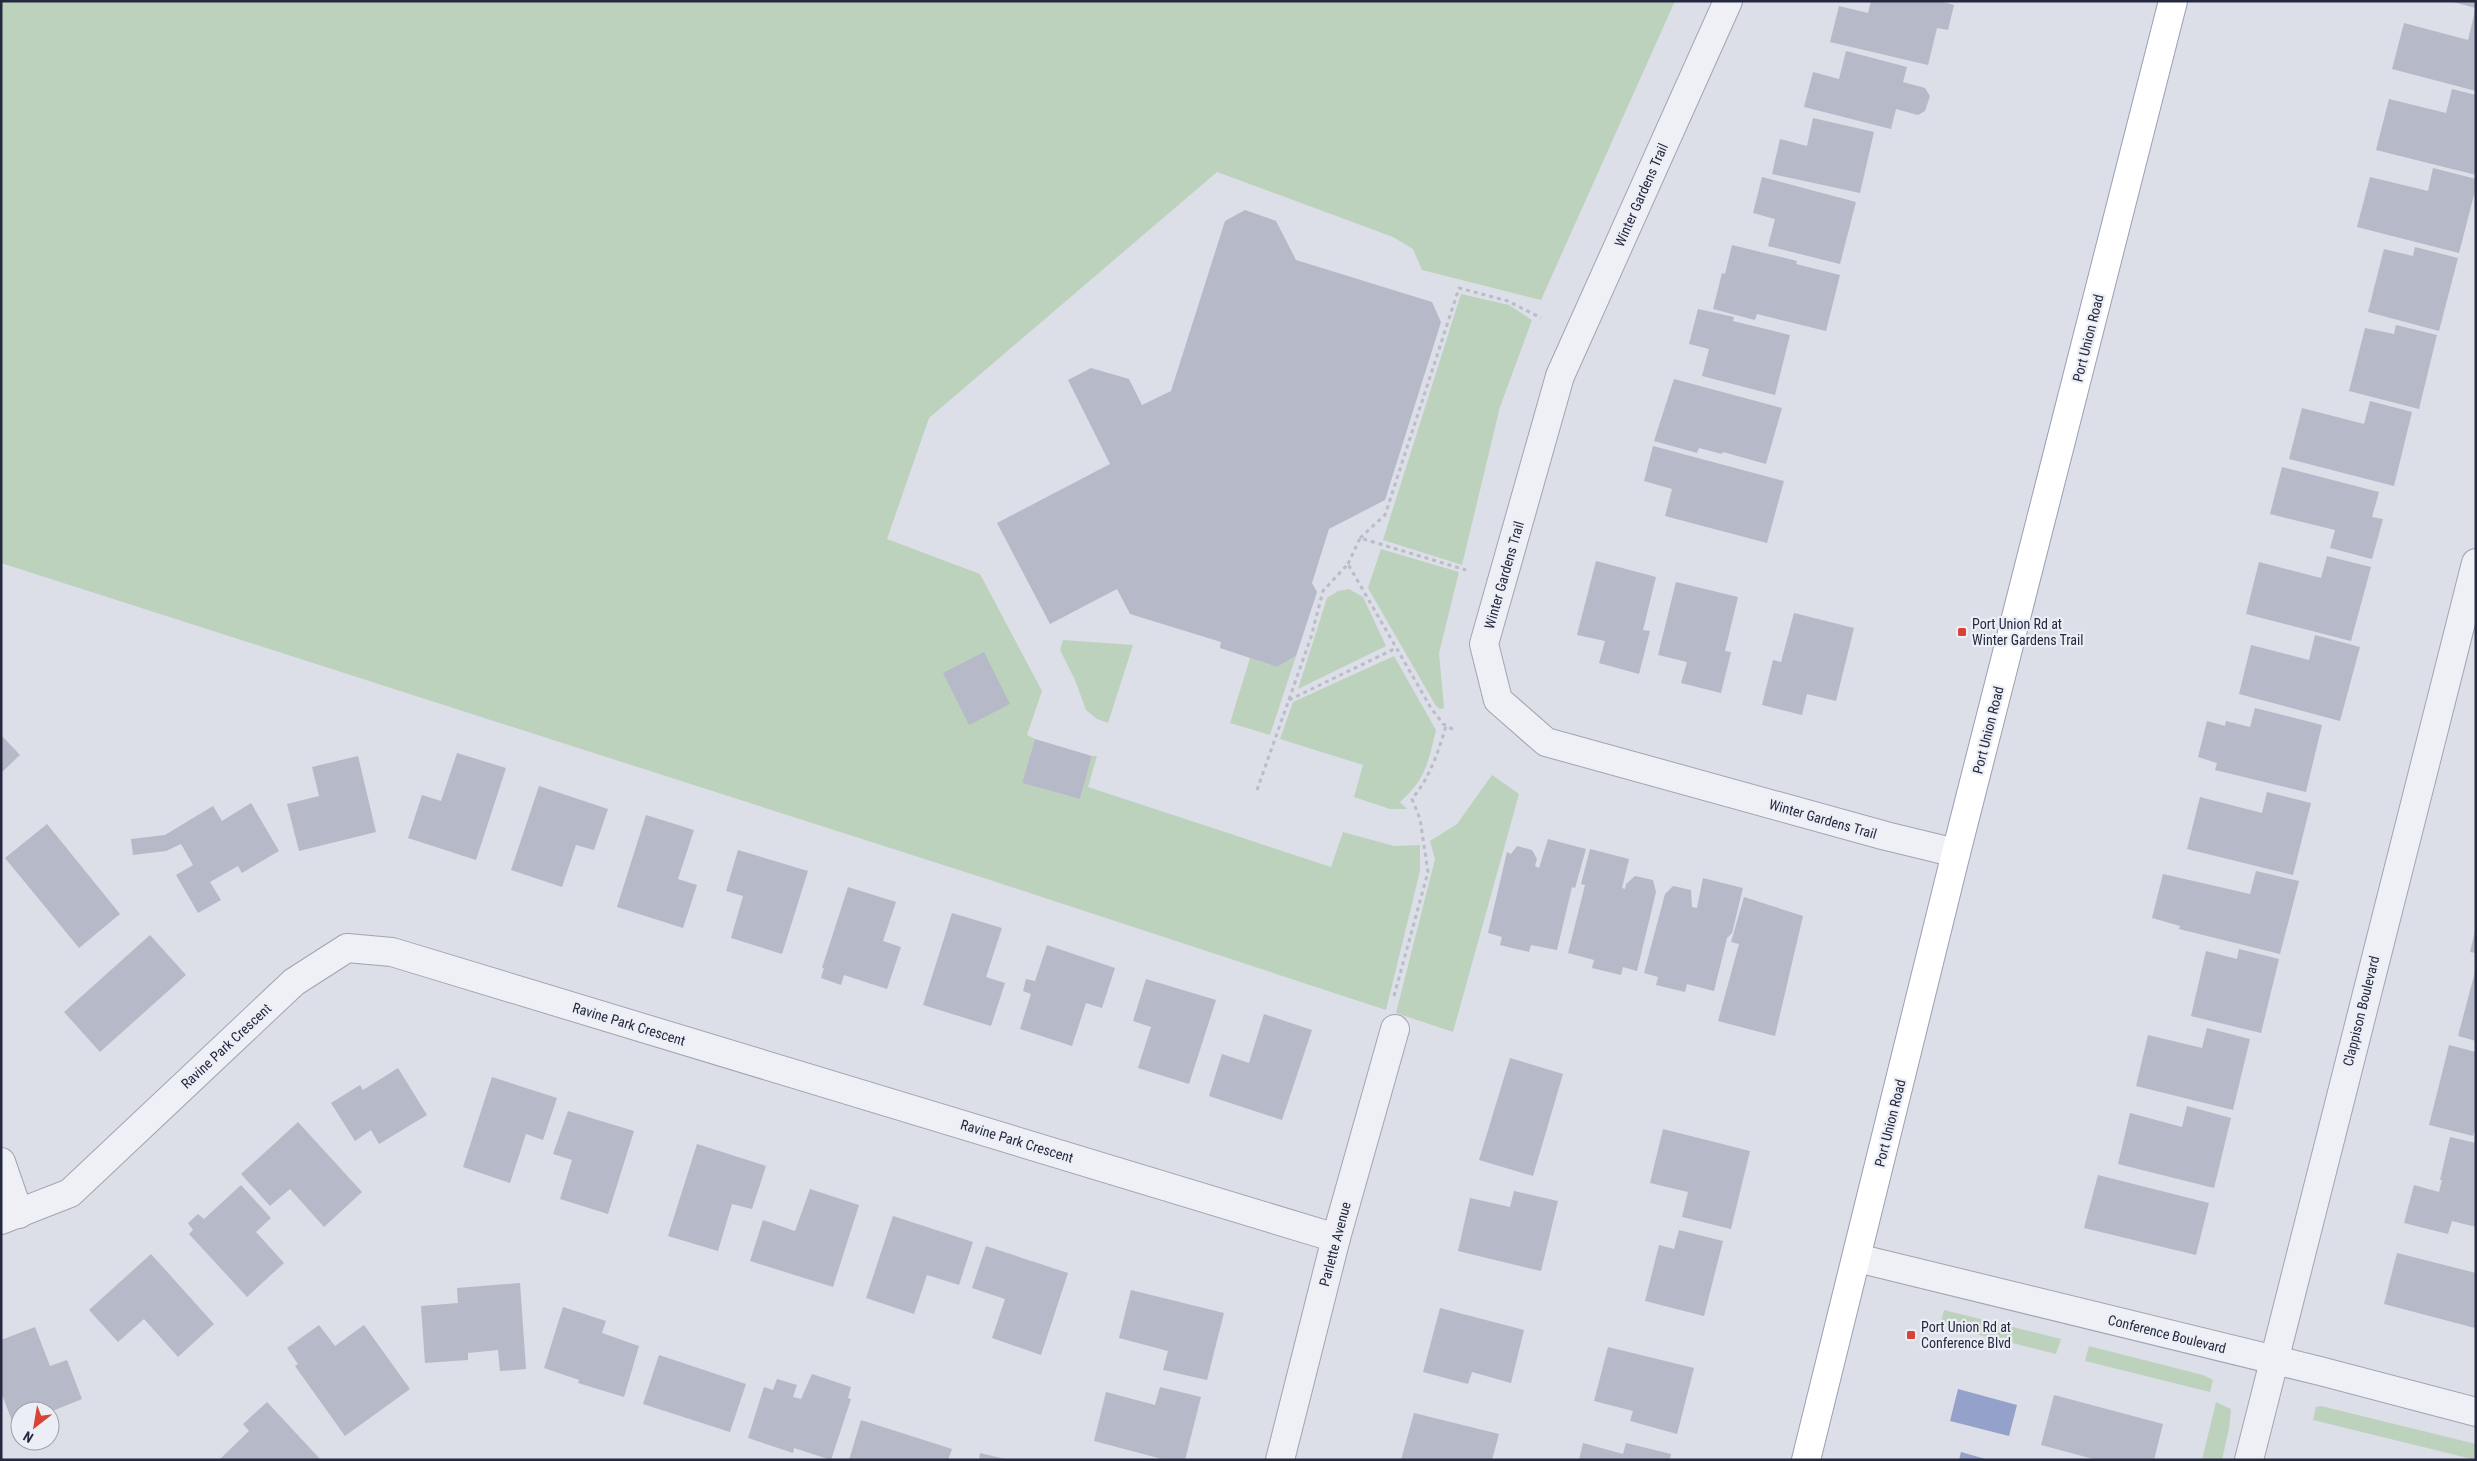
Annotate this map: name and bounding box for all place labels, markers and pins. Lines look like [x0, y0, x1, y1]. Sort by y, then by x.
place label: Port Union Rd at Winter Gardens Trail [1972, 616, 2083, 648]
marker: Port Union Rd at Winter Gardens Trail [1956, 626, 1968, 638]
place label: Port Union Rd at Conference Blvd [1921, 1319, 2011, 1351]
marker: Port Union Rd at Conference Blvd [1905, 1329, 1917, 1341]

